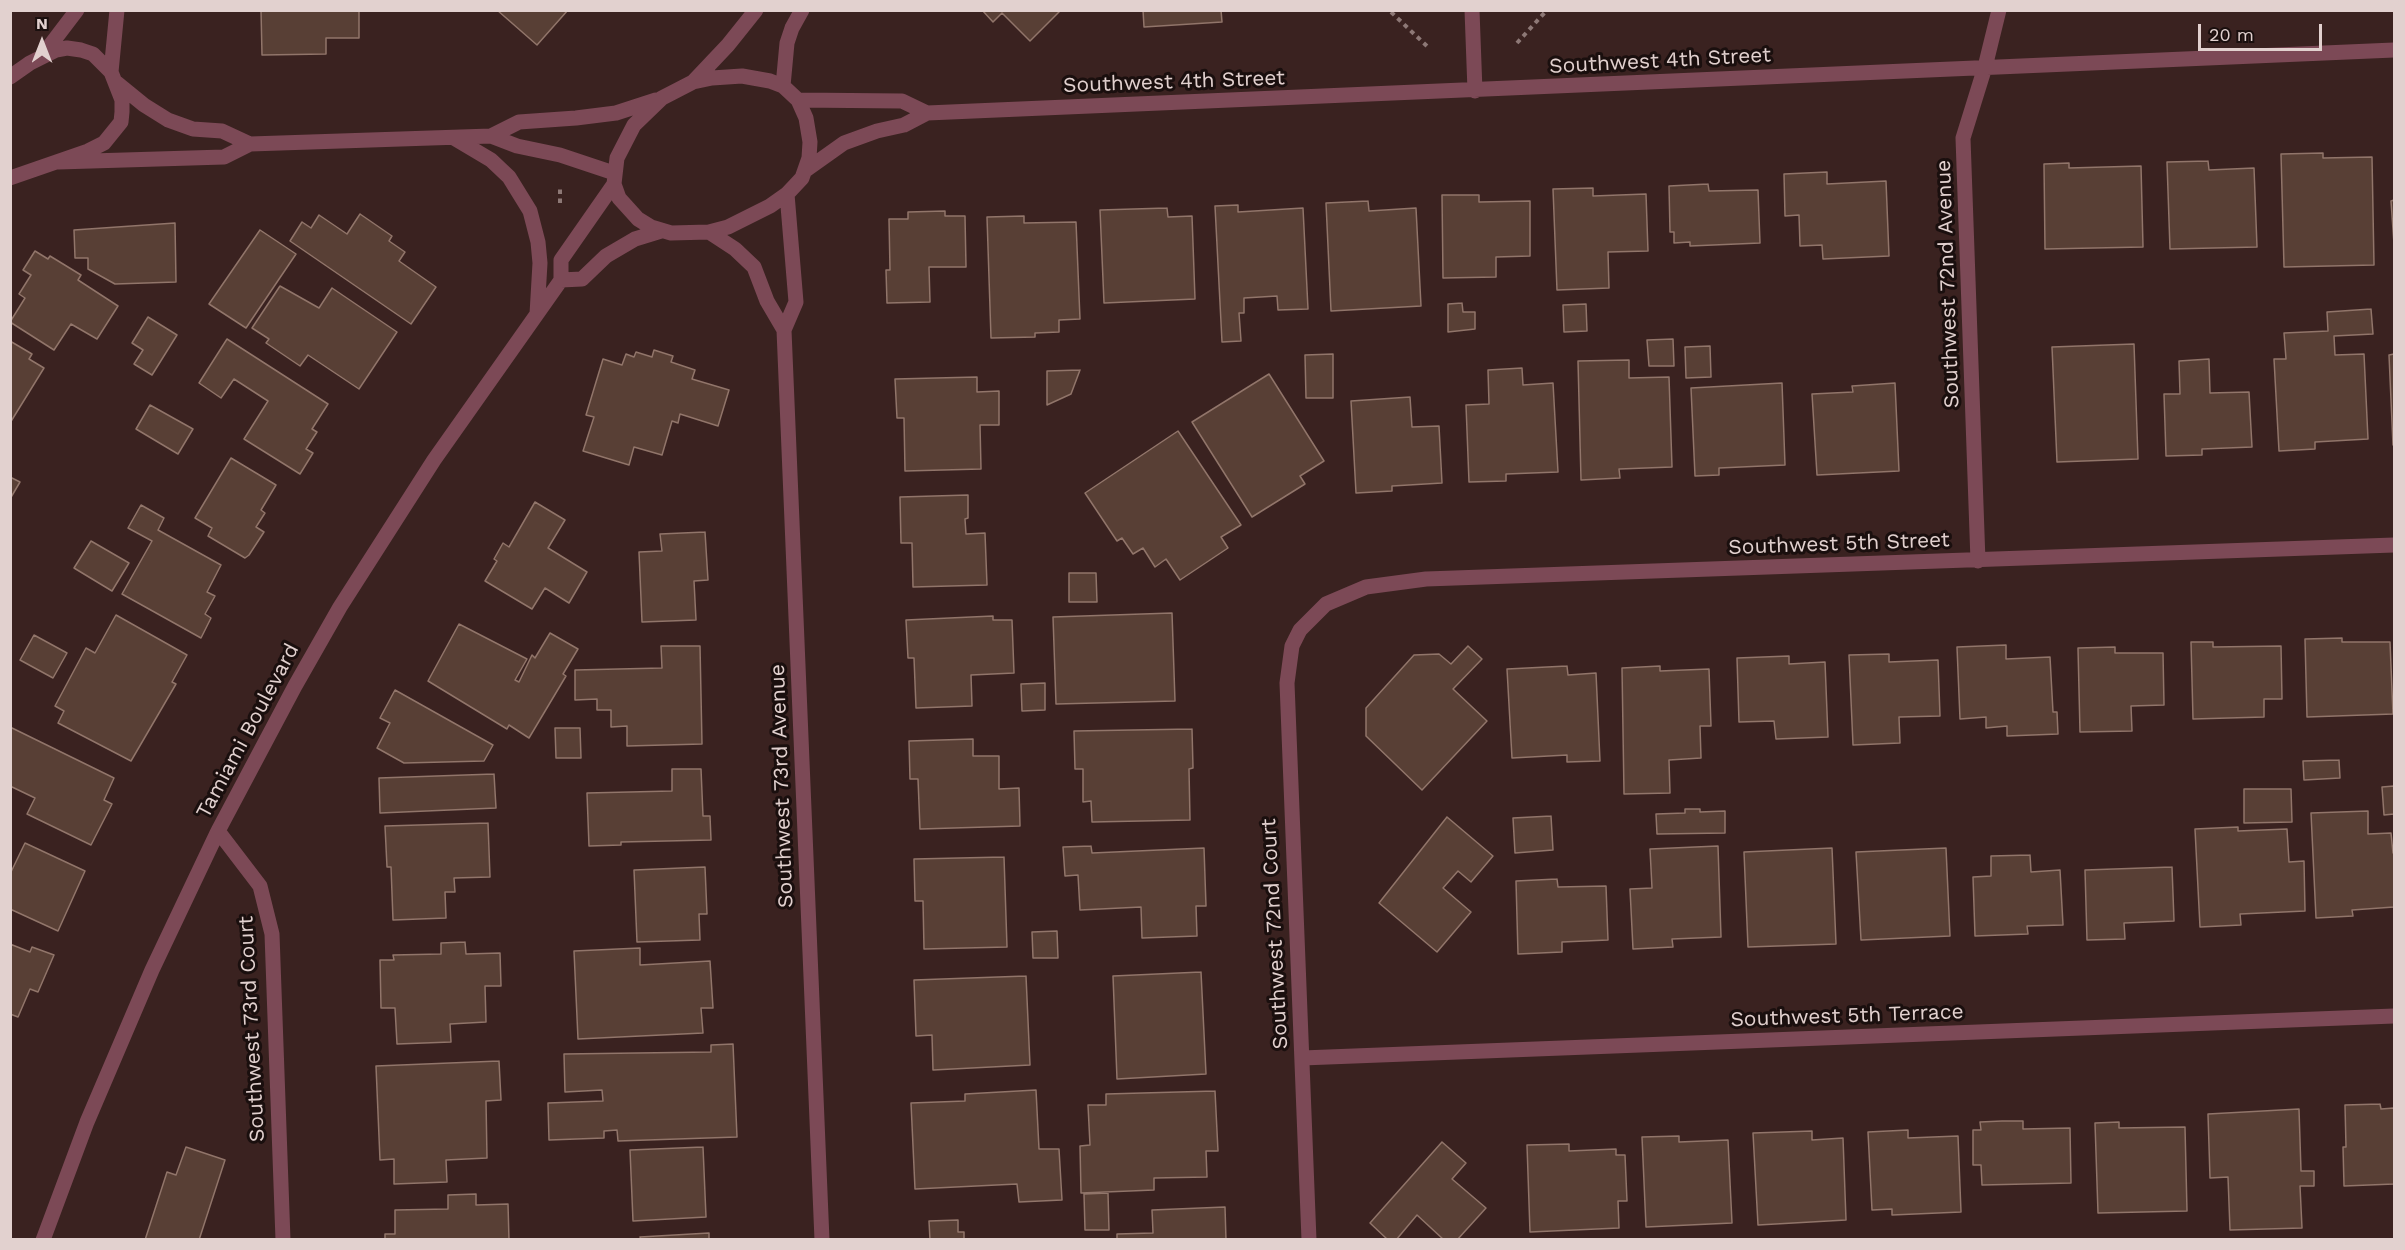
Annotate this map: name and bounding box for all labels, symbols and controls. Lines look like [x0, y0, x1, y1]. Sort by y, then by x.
north arrow [12, 12, 72, 72]
scale bar [2201, 12, 2326, 50]
text: N [36, 14, 48, 33]
text: 20 m [2209, 24, 2254, 45]
street label: Southwest 4th Street [1548, 43, 1772, 79]
street label: Southwest 4th Street [1063, 66, 1285, 98]
street label: Southwest 72nd Avenue [1931, 159, 1965, 409]
street label: Southwest 5th Street [1728, 528, 1950, 560]
street label: Tamiami Boulevard [191, 639, 305, 823]
street label: Southwest 73rd Avenue [765, 664, 799, 908]
street label: Southwest 72nd Court [1256, 818, 1294, 1050]
street label: Southwest 73rd Court [233, 915, 271, 1143]
street label: Southwest 5th Terrace [1730, 999, 1964, 1033]

